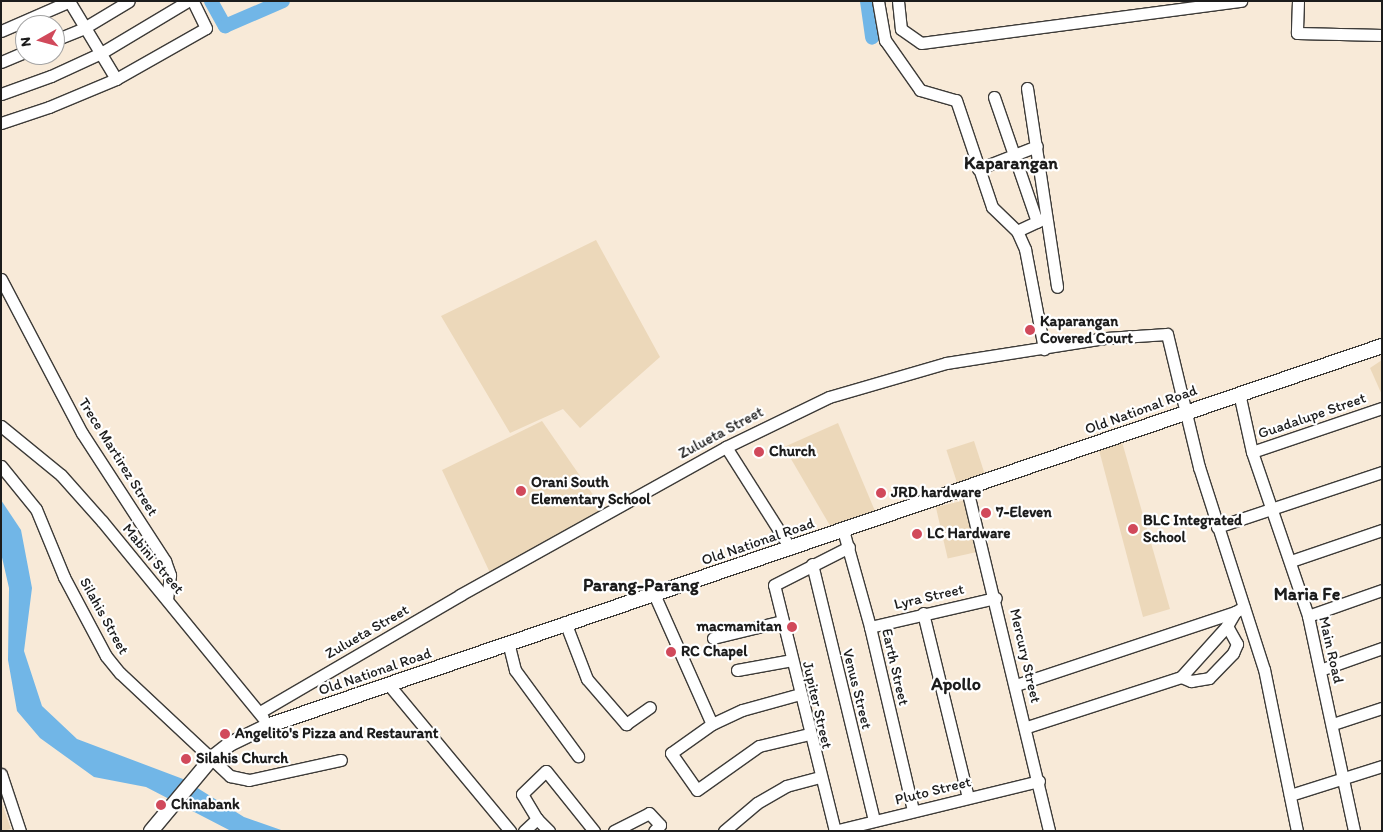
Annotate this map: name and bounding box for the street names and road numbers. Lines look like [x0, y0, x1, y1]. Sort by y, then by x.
street label: Old National Road [1083, 381, 1199, 439]
street label: Guadalupe Street [1256, 389, 1368, 443]
street label: Trece Martirez Street [74, 395, 162, 519]
street label: Zulueta Street [676, 403, 766, 463]
street label: Old National Road [700, 514, 816, 570]
street label: Mabini Street [118, 520, 188, 598]
street label: Silahis Street [75, 574, 133, 658]
street label: Lyra Street [892, 580, 966, 614]
street label: Zulueta Street [322, 601, 412, 663]
street label: Mercury Street [1005, 607, 1045, 705]
street label: Main Road [1315, 615, 1347, 685]
street label: Earth Street [877, 627, 913, 707]
street label: Old National Road [317, 644, 433, 700]
street label: Venus Street [838, 647, 876, 731]
street label: Jupiter Street [798, 660, 836, 750]
street label: Pluto Street [893, 773, 973, 809]

